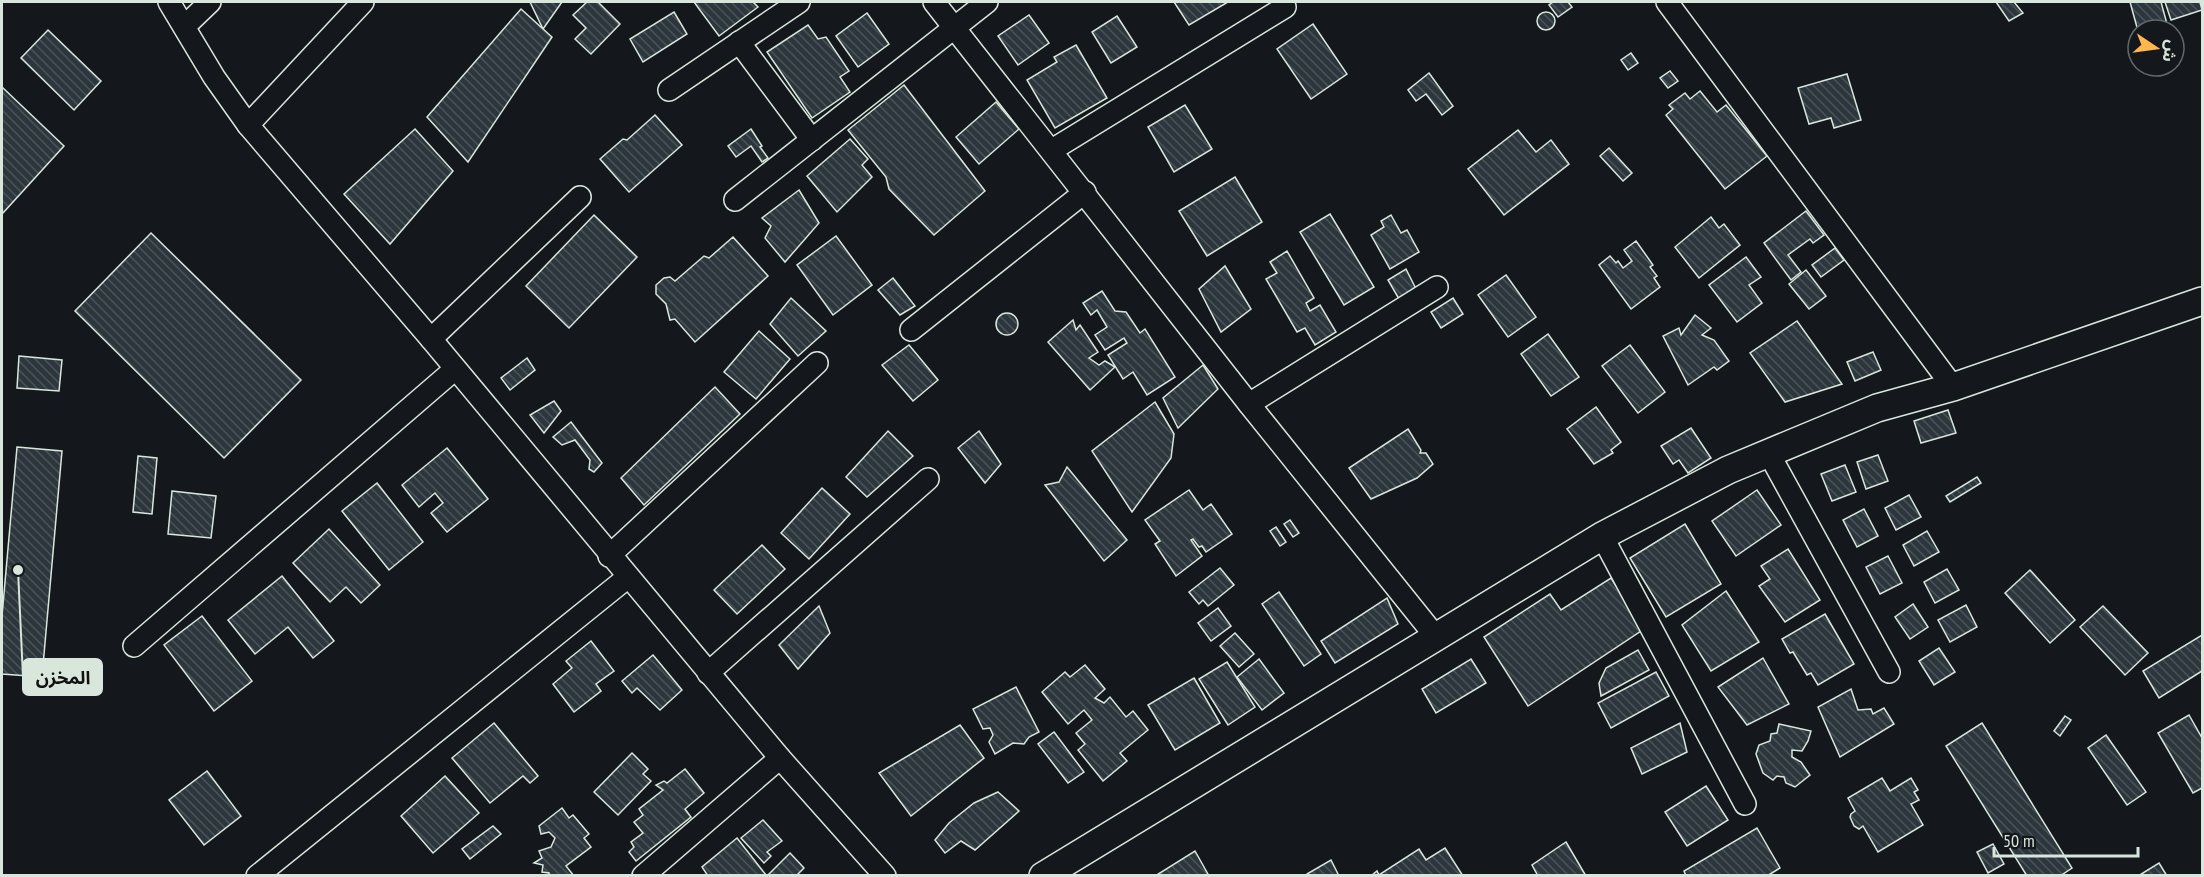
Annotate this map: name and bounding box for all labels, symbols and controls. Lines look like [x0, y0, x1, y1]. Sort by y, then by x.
north arrow [2126, 18, 2186, 78]
text: ش [2158, 38, 2183, 64]
callout: المخزن [23, 659, 102, 695]
text: المخزن [36, 666, 90, 689]
scale bar [1994, 820, 2138, 858]
text: 50 m [2003, 829, 2035, 852]

